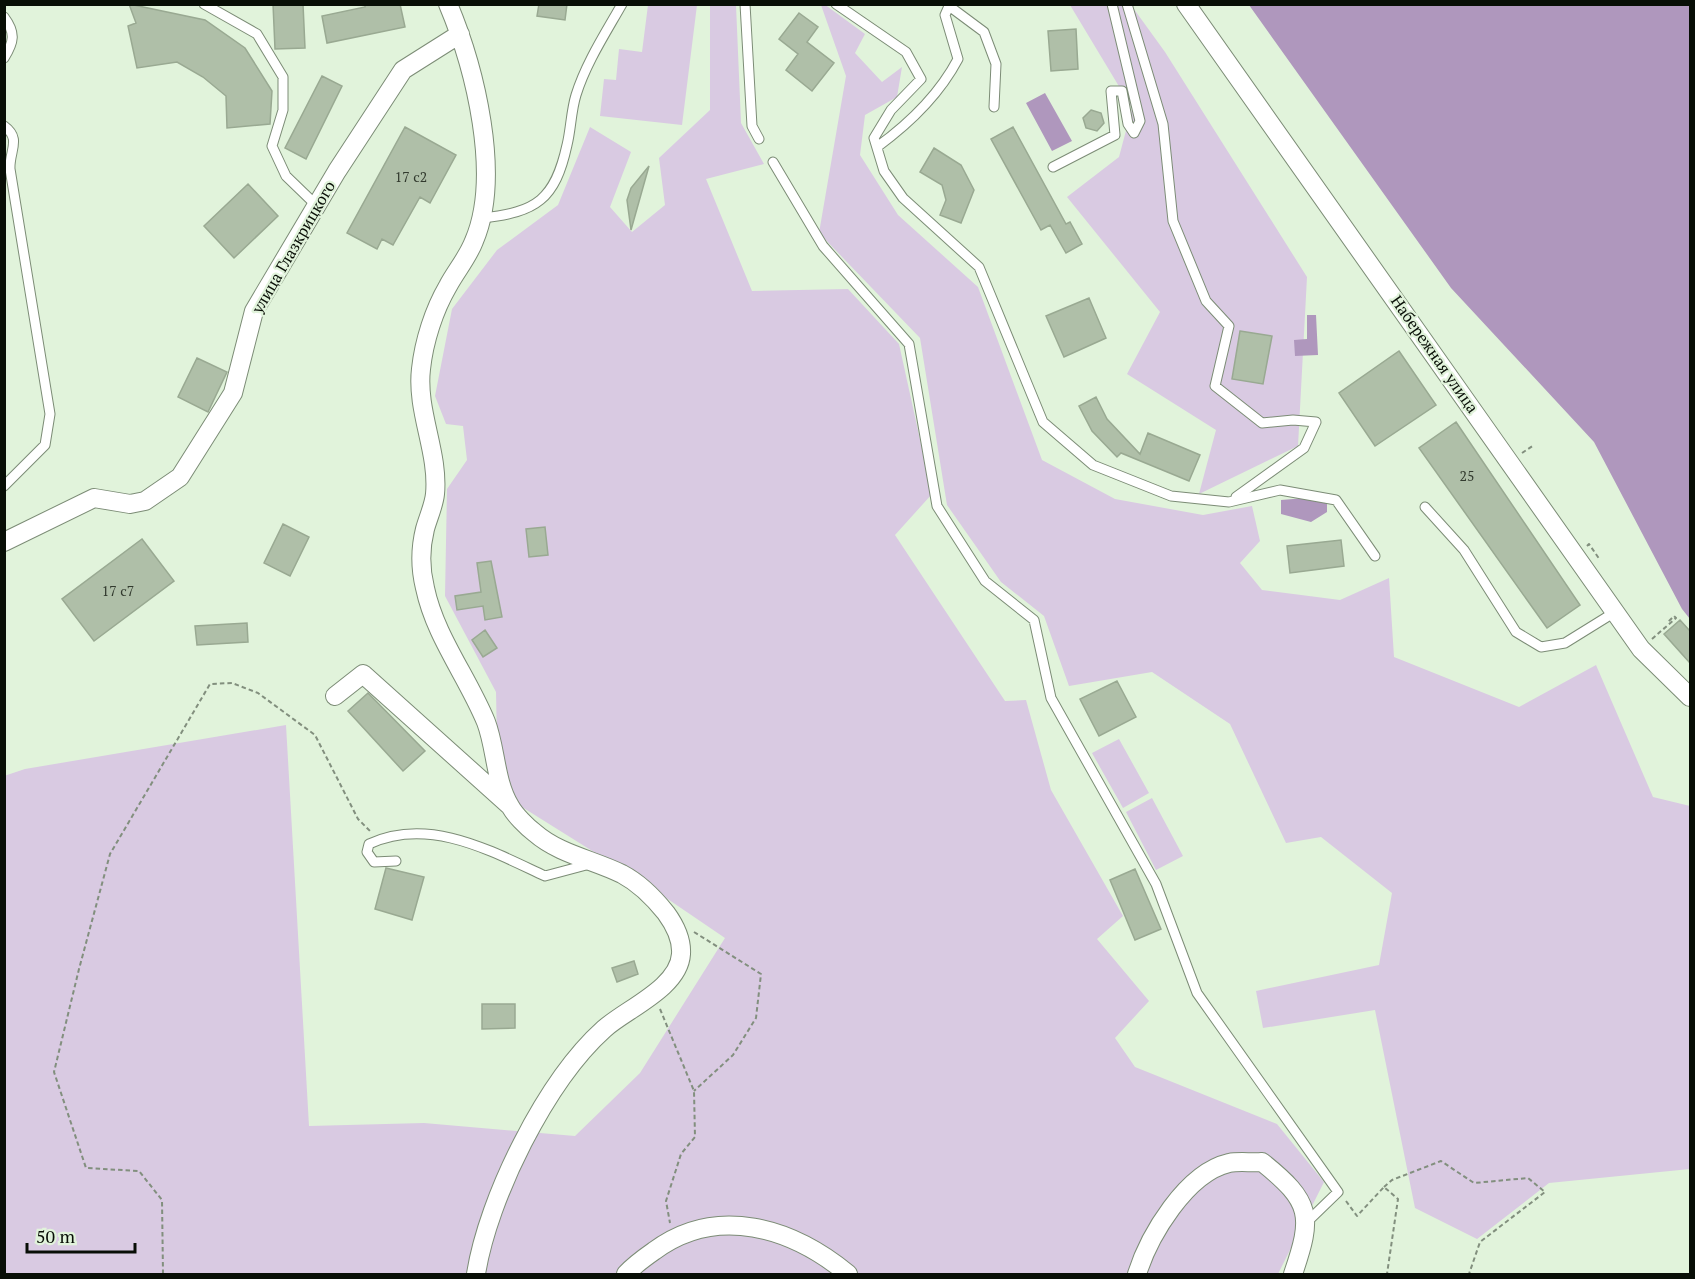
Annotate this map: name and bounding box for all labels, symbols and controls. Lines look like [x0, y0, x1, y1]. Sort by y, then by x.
house number: 17 с2 [395, 167, 427, 186]
street label: улица Глазкрицкого [246, 177, 340, 318]
street label: Набережная улица [1386, 291, 1484, 417]
house number: 25 [1460, 466, 1474, 485]
house number: 17 с7 [102, 581, 134, 600]
scale bar [27, 1216, 135, 1254]
text: 50 m [36, 1224, 76, 1248]

